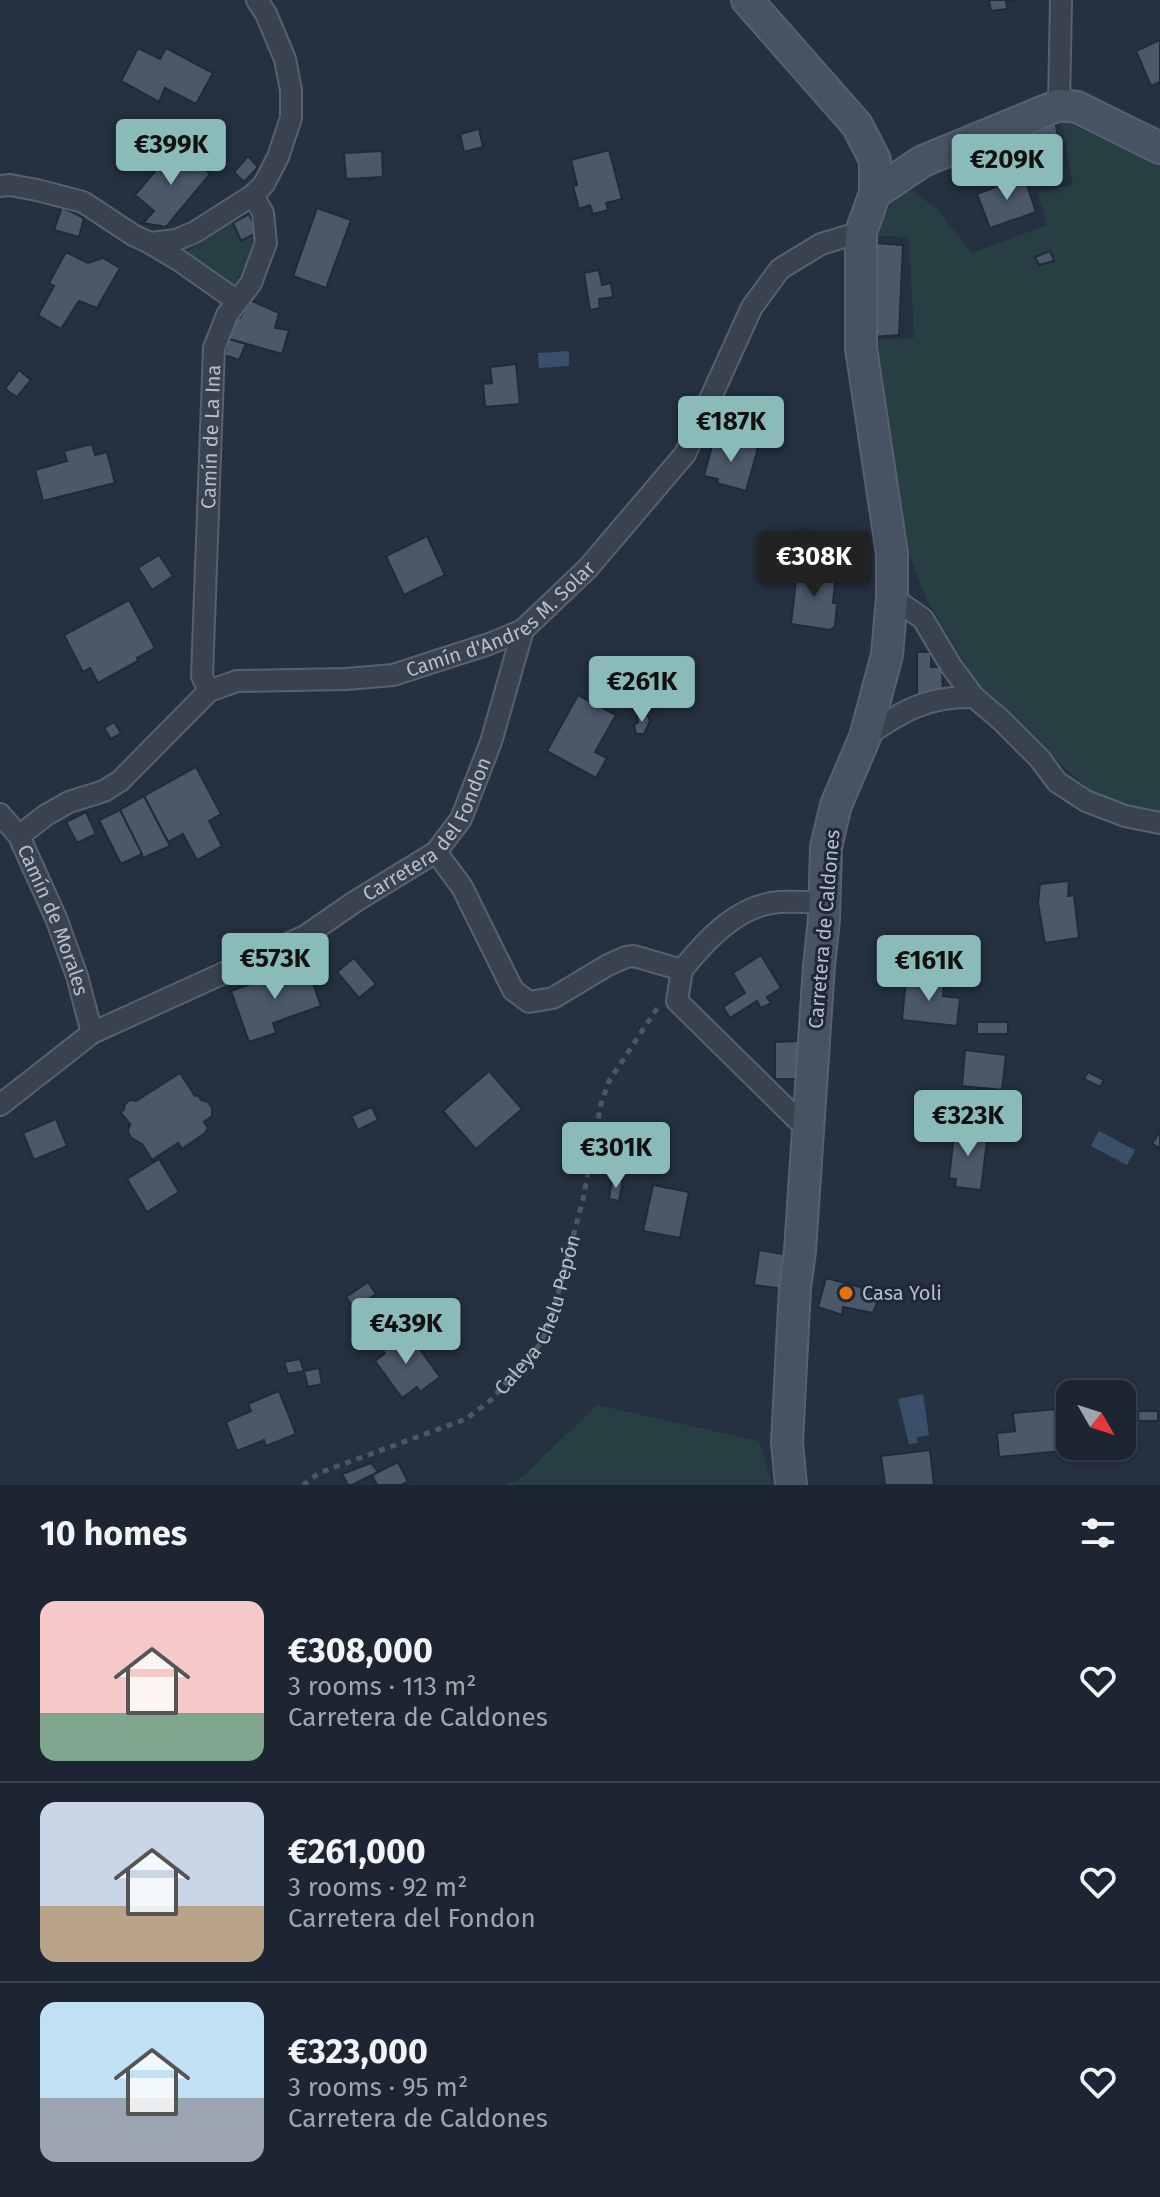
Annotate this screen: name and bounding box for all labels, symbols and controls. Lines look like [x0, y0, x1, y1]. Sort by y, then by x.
pin: €399K [115, 119, 227, 187]
text: €399K [134, 129, 208, 160]
pin: €209K [951, 134, 1063, 202]
text: €209K [970, 144, 1044, 175]
street label: Camín de La Ina [196, 364, 225, 509]
pin: €187K [675, 396, 787, 464]
text: €187K [696, 406, 766, 437]
pin: €308K [758, 531, 870, 599]
text: €308K [776, 541, 852, 572]
street label: Camín d'Andres M. Solar [403, 556, 600, 682]
pin: €261K [586, 656, 698, 724]
text: €261K [607, 666, 677, 697]
street label: Carretera del Fondon [358, 754, 496, 906]
street label: Carretera de Caldones [803, 828, 845, 1030]
street label: Camín de Morales [12, 841, 94, 998]
pin: €573K [219, 933, 331, 1001]
pin: €161K [873, 935, 985, 1003]
text: €573K [240, 943, 310, 974]
text: €161K [895, 945, 963, 976]
pin: €323K [912, 1090, 1024, 1158]
text: €323K [932, 1100, 1004, 1131]
pin: €301K [560, 1122, 672, 1190]
text: €301K [580, 1132, 652, 1163]
street label: Caleya Chelu Pepón [489, 1232, 585, 1400]
place label: Casa Yoli [862, 1281, 942, 1305]
marker: Casa Yoli [837, 1284, 855, 1302]
pin: €439K [350, 1298, 462, 1366]
text: €439K [369, 1308, 443, 1339]
north arrow [1056, 1380, 1136, 1460]
map controls [1056, 1380, 1136, 1460]
icon: filters [1076, 1511, 1120, 1555]
text: 10 homes [40, 1513, 187, 1554]
text: €308,000 [288, 1630, 433, 1671]
icon: home [104, 1633, 200, 1729]
icon: heart [1076, 1659, 1120, 1703]
text: 3 rooms · 113 m² [288, 1671, 477, 1702]
text: Carretera de Caldones [288, 1702, 548, 1733]
text: €261,000 [288, 1831, 426, 1872]
icon: home [104, 1834, 200, 1930]
icon: heart [1076, 1860, 1120, 1904]
text: 3 rooms · 92 m² [288, 1872, 467, 1903]
text: Carretera del Fondon [288, 1903, 536, 1934]
text: €323,000 [288, 2031, 428, 2072]
icon: home [104, 2034, 200, 2130]
icon: heart [1076, 2060, 1120, 2104]
text: 3 rooms · 95 m² [288, 2072, 468, 2103]
text: Carretera de Caldones [288, 2103, 548, 2134]

